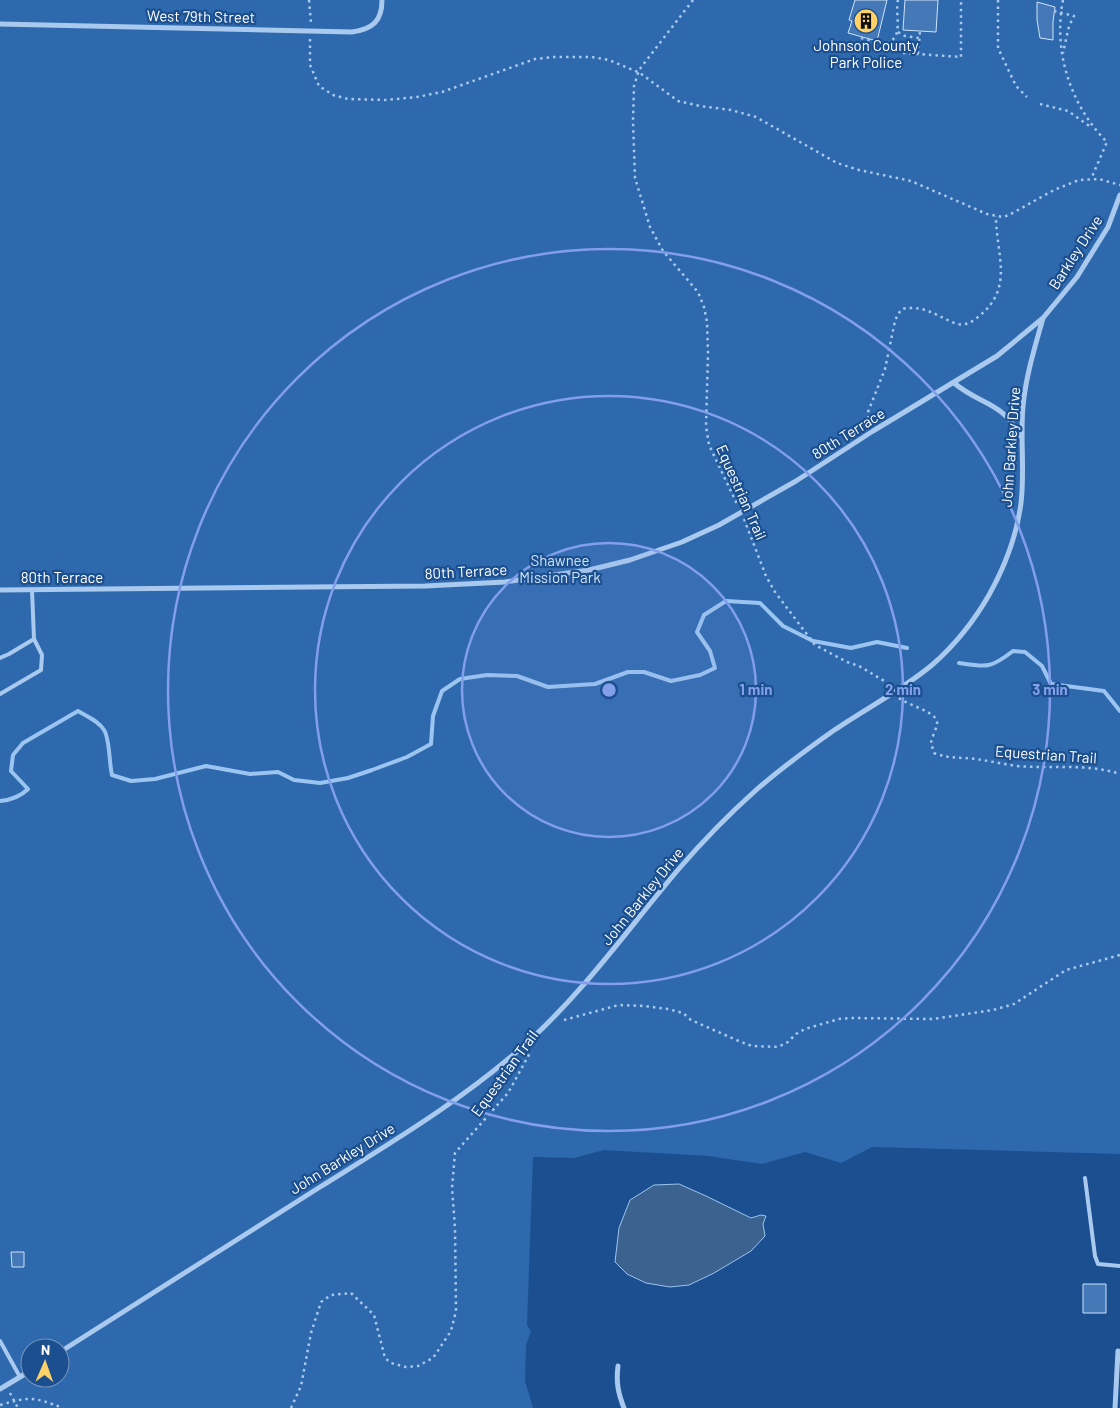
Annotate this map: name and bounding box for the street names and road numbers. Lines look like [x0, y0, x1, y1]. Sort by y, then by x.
street label: West 79th Street [147, 6, 255, 26]
street label: Barkley Drive [1044, 212, 1106, 292]
street label: John Barkley Drive [997, 386, 1023, 508]
street label: 80th Terrace [808, 403, 888, 463]
street label: Equestrian Trail [713, 442, 771, 542]
street label: 80th Terrace [424, 560, 508, 582]
street label: 80th Terrace [21, 568, 103, 586]
street label: Equestrian Trail [994, 741, 1098, 767]
street label: John Barkley Drive [597, 843, 687, 949]
street label: Equestrian Trail [467, 1026, 541, 1120]
street label: John Barkley Drive [286, 1118, 398, 1198]

